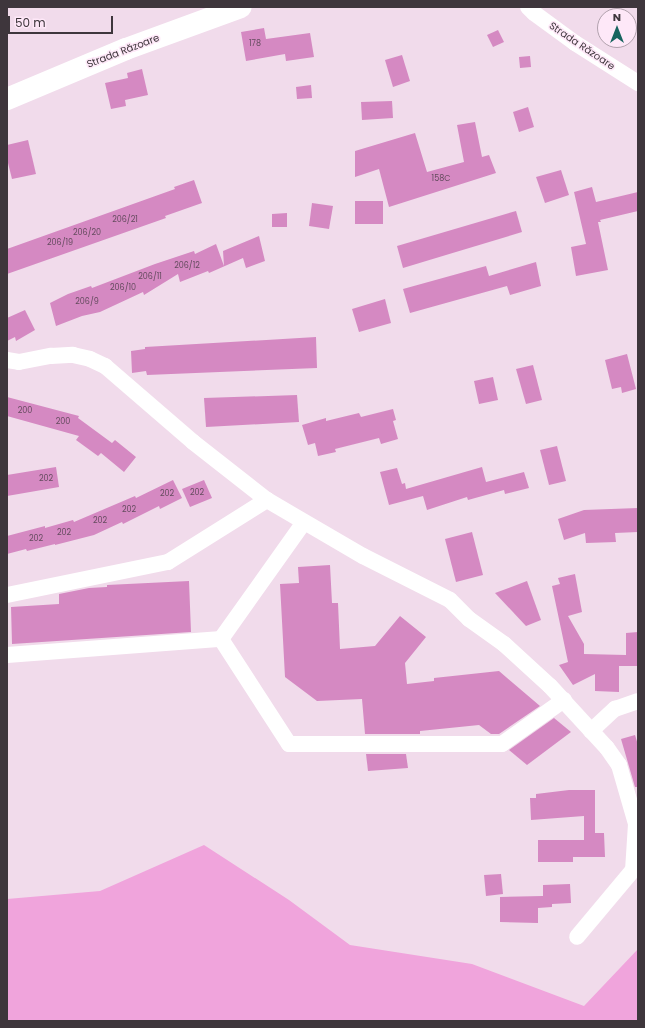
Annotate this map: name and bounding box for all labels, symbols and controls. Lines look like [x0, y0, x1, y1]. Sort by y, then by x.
scale bar [10, 8, 115, 34]
north arrow [597, 8, 637, 48]
text: N [613, 9, 621, 25]
text: 50 m [15, 14, 46, 31]
street label: Strada Răzoare [547, 20, 617, 72]
street label: Strada Răzoare [85, 32, 161, 70]
house number: 178 [249, 39, 261, 49]
house number: 158C [432, 174, 450, 184]
house number: 206/21 [112, 215, 138, 225]
house number: 206/20 [73, 228, 101, 238]
house number: 206/19 [47, 238, 73, 248]
house number: 206/12 [174, 261, 200, 271]
house number: 206/11 [138, 272, 162, 282]
house number: 206/10 [110, 283, 136, 293]
house number: 206/9 [75, 297, 99, 307]
house number: 200 [18, 406, 32, 416]
house number: 200 [56, 417, 70, 427]
house number: 202 [39, 474, 53, 484]
house number: 202 [190, 488, 204, 498]
house number: 202 [160, 489, 174, 499]
house number: 202 [122, 505, 136, 515]
house number: 202 [93, 516, 107, 526]
house number: 202 [57, 528, 71, 538]
house number: 202 [29, 534, 43, 544]

